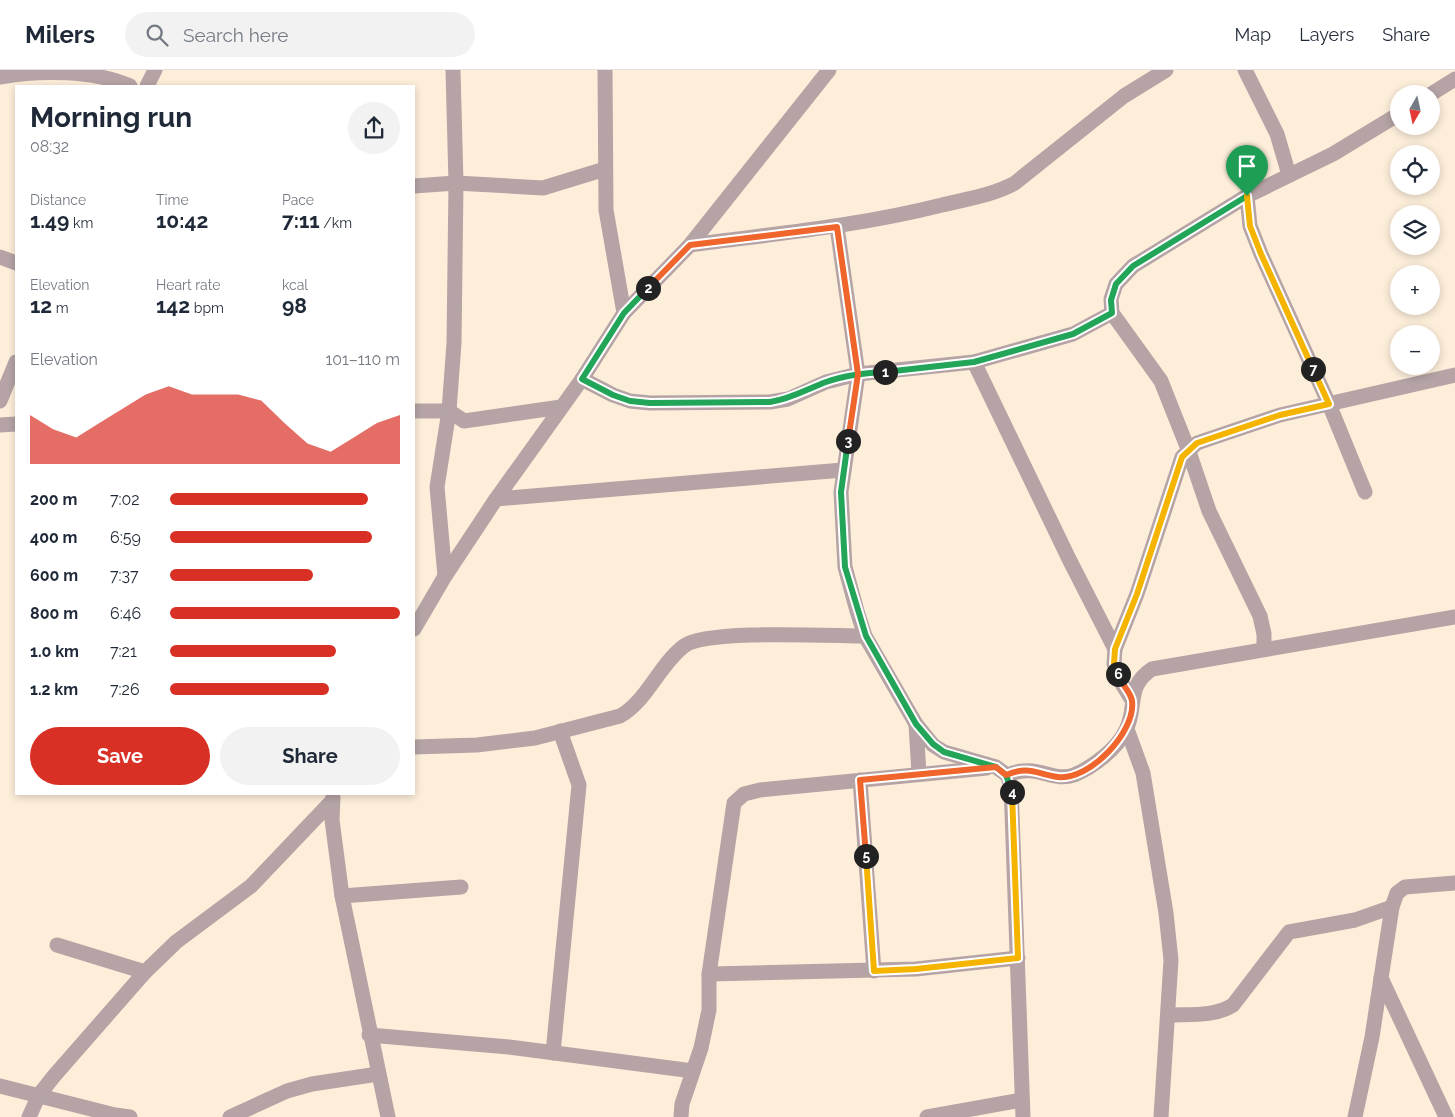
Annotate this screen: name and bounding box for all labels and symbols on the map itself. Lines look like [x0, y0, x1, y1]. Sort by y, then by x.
north arrow [1390, 85, 1440, 135]
pin [1226, 145, 1268, 196]
pin: 2 [636, 276, 660, 300]
pin: 7 [1300, 356, 1326, 382]
pin: 1 [872, 360, 898, 384]
pin: 3 [836, 428, 860, 454]
pin: 6 [1106, 662, 1130, 686]
pin: 4 [1000, 780, 1024, 804]
pin: 5 [854, 844, 878, 868]

